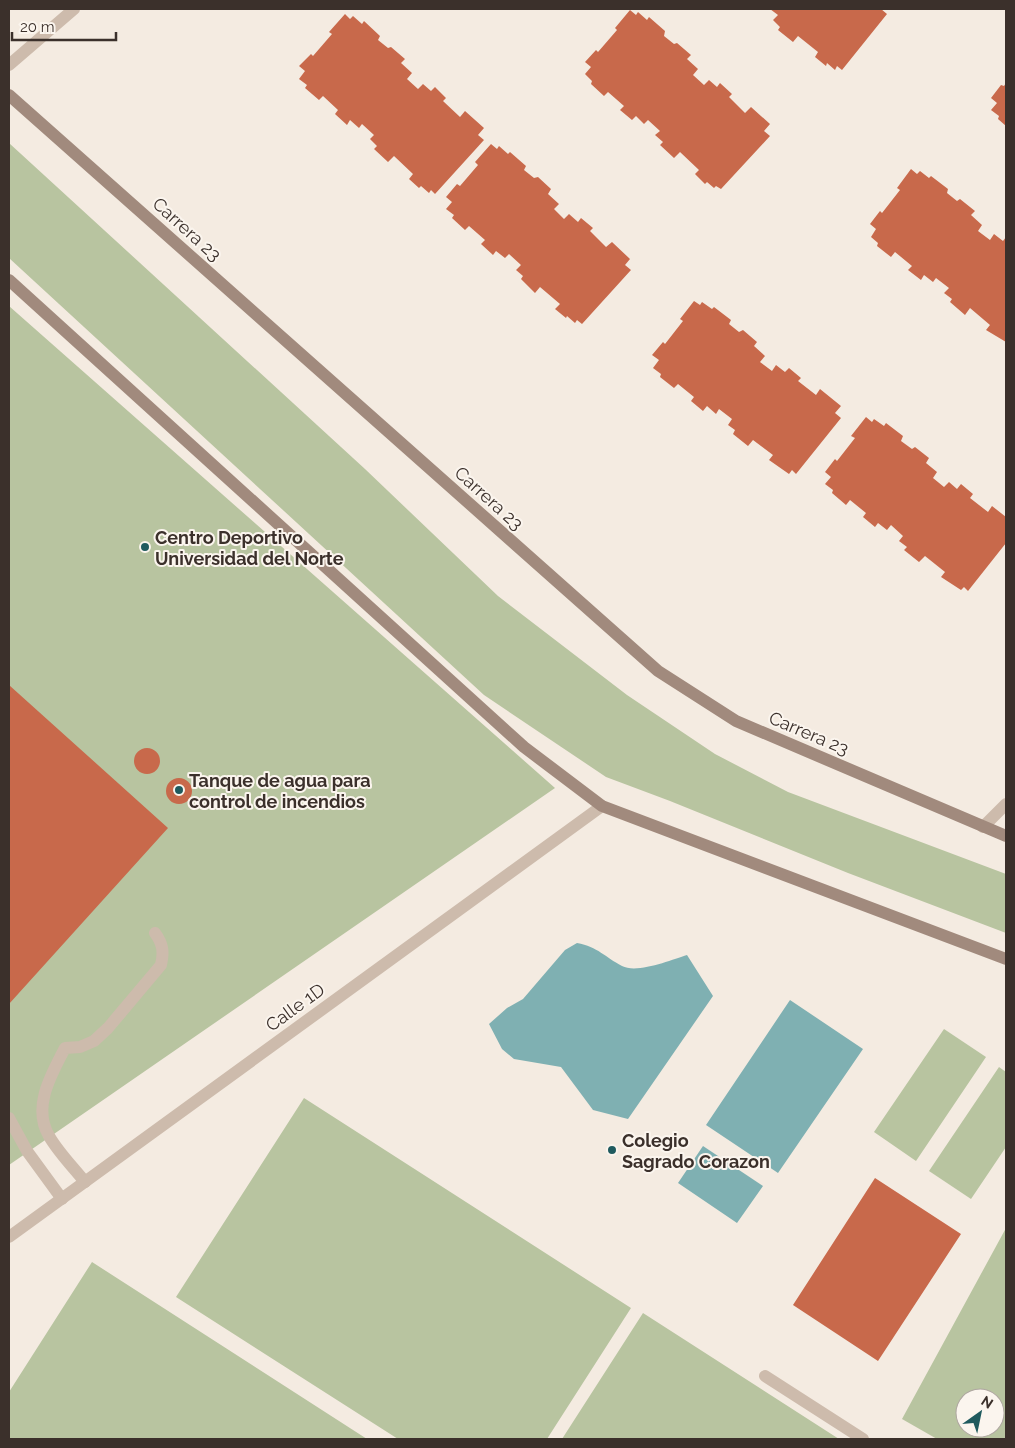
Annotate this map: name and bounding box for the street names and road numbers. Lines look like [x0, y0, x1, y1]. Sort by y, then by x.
street label: Carrera 23 [148, 193, 226, 265]
street label: Carrera 23 [450, 462, 528, 534]
street label: Carrera 23 [766, 707, 852, 759]
street label: Calle 1D [261, 979, 329, 1035]

